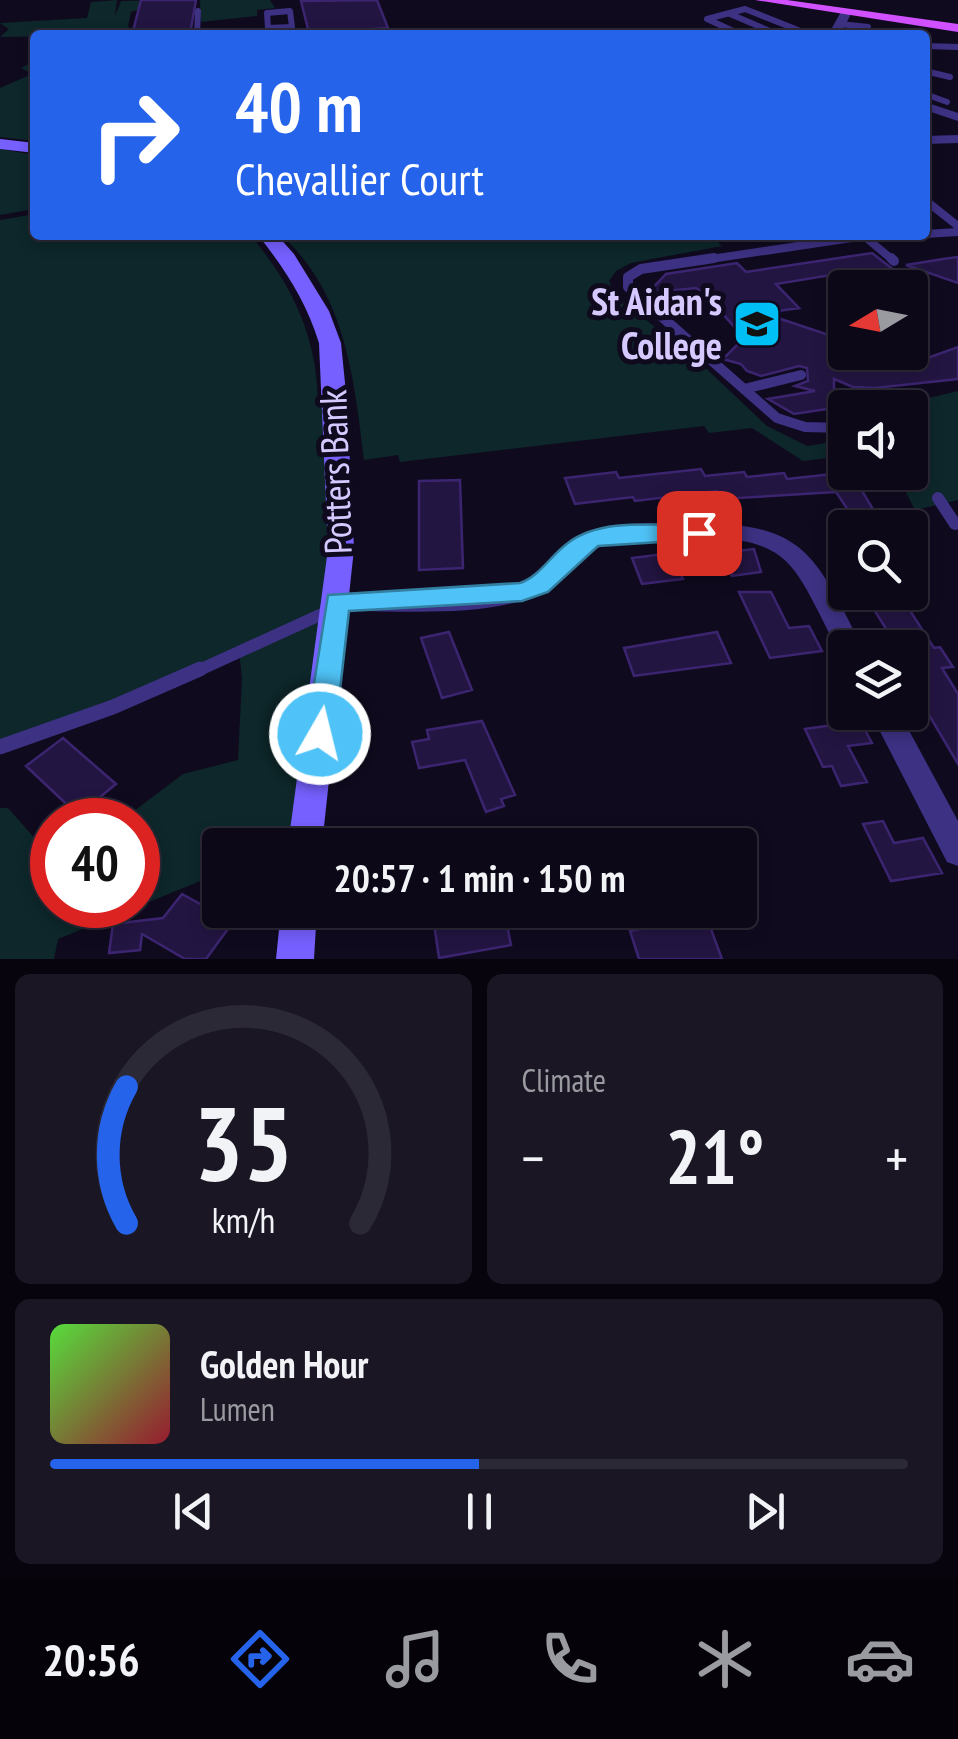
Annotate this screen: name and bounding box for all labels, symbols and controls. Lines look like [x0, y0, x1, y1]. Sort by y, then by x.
text: 40 m [235, 61, 363, 151]
icon: right [70, 70, 200, 200]
text: Chevallier Court [235, 149, 484, 207]
north arrow [828, 270, 928, 370]
map controls [828, 270, 928, 730]
place label: St Aidan's College [591, 276, 722, 369]
school or university icon: St Aidan's College [731, 298, 783, 350]
street label: Potters Bank [307, 389, 362, 555]
button: sound [828, 390, 928, 490]
pin [657, 491, 742, 576]
icon: arrive [672, 506, 727, 561]
button: search [828, 510, 928, 610]
button: layers [828, 630, 928, 730]
position arrow [268, 682, 372, 786]
speed limit sign: 40 [30, 798, 160, 928]
text: 20:57 · 1 min · 150 m [333, 853, 626, 902]
text: Climate [522, 1059, 606, 1101]
text: 35 [194, 1075, 293, 1210]
text: 21° [665, 1108, 764, 1205]
text: − [522, 1122, 544, 1193]
text: + [885, 1122, 908, 1193]
text: km/h [212, 1197, 275, 1243]
text: Golden Hour [200, 1339, 369, 1388]
text: Lumen [200, 1388, 275, 1430]
icon: previous [166, 1484, 221, 1539]
icon: pause [452, 1484, 507, 1539]
icon: next [738, 1484, 793, 1539]
icon: directions [225, 1624, 295, 1694]
icon: music [380, 1624, 450, 1694]
icon: phone [535, 1624, 605, 1694]
icon: climate [690, 1624, 760, 1694]
icon: car [845, 1624, 915, 1694]
text: 20:56 [43, 1630, 140, 1688]

